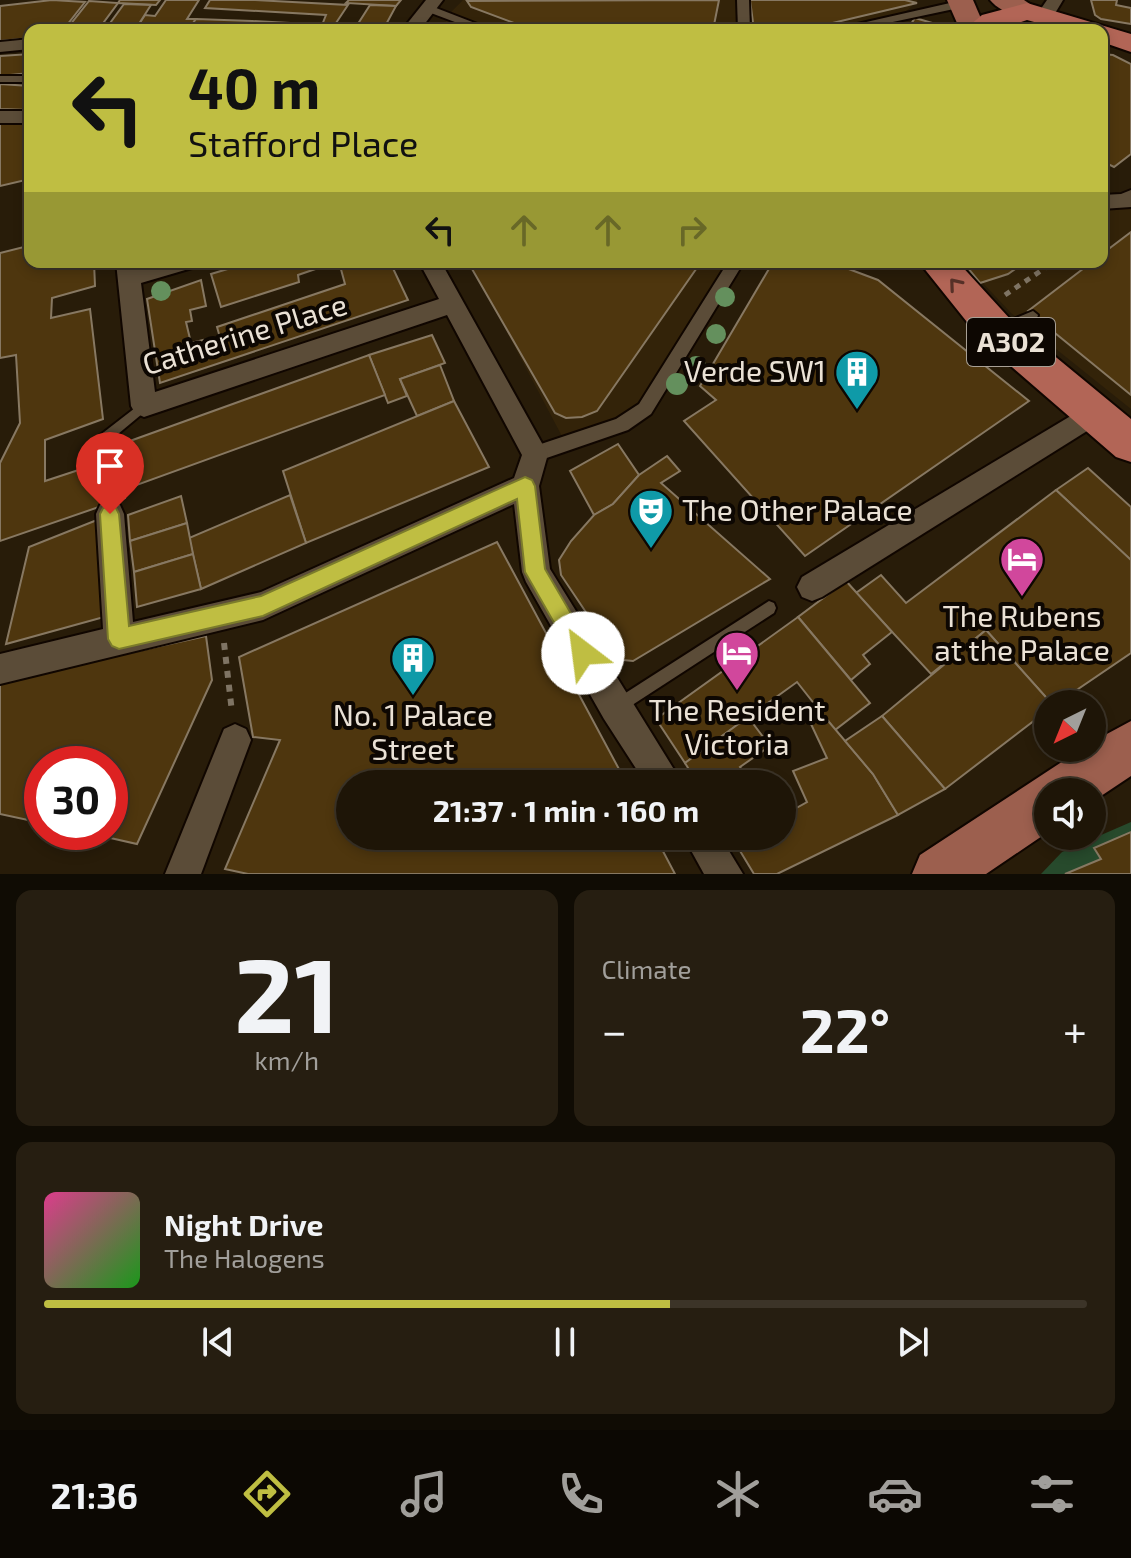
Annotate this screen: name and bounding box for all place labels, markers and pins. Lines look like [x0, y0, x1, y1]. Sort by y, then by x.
building icon: Verde SW1 [833, 348, 881, 411]
place label: Verde SW1 [684, 352, 826, 388]
pin [76, 432, 144, 514]
theatre icon: The Other Palace [627, 487, 675, 550]
place label: The Other Palace [682, 491, 913, 527]
hotel icon: The Rubens at the Palace [998, 535, 1046, 598]
place label: The Rubens at the Palace [934, 597, 1110, 667]
hotel icon: The Resident Victoria [713, 629, 761, 692]
building icon: No. 1 Palace Street [389, 634, 437, 697]
place label: The Resident Victoria [649, 691, 826, 761]
place label: No. 1 Palace Street [333, 696, 493, 766]

